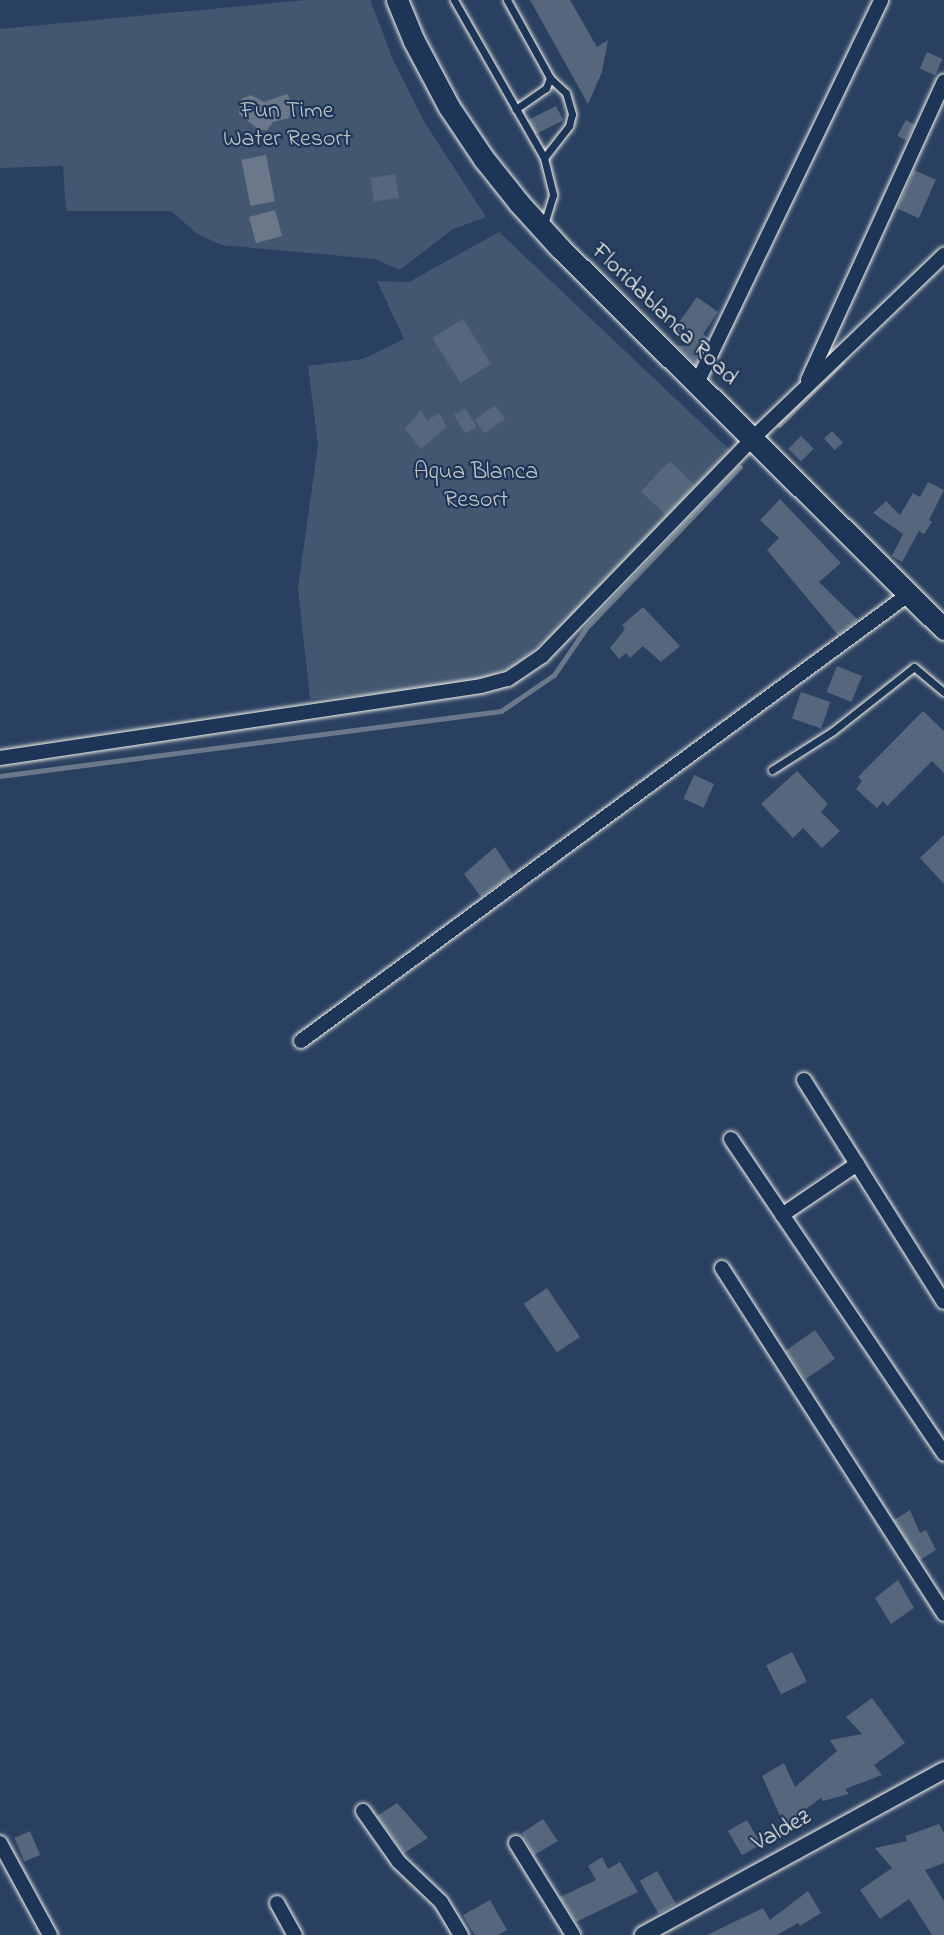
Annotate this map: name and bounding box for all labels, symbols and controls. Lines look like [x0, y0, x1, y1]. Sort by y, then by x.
park label: Fun Time Water Resort [223, 98, 351, 154]
street label: Floridablanca Road [585, 238, 743, 392]
park label: Aqua Blanca Resort [414, 459, 538, 515]
street label: Valdez [748, 1803, 816, 1859]

